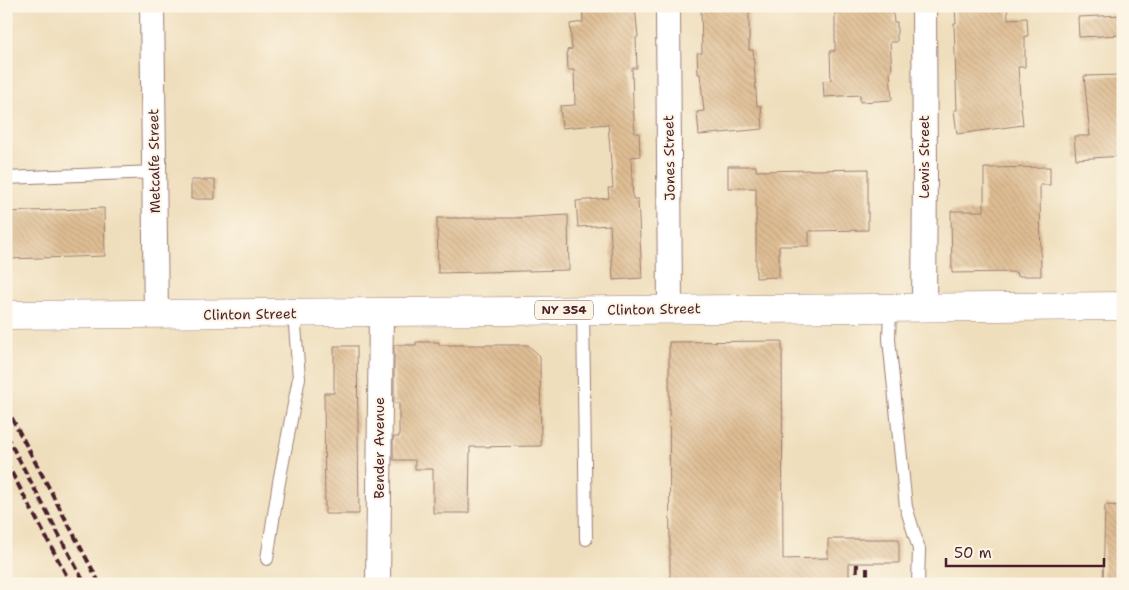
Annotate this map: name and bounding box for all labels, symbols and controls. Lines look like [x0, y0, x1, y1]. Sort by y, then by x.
street label: Metcalfe Street [144, 108, 164, 214]
street label: Jones Street [659, 115, 679, 201]
street label: Lewis Street [915, 115, 933, 199]
street label: Clinton Street [607, 299, 701, 319]
road number: NY 354 [535, 300, 593, 320]
street label: Clinton Street [203, 304, 297, 324]
street label: Bender Avenue [370, 397, 388, 499]
scale bar [946, 535, 1104, 567]
text: 50 m [954, 543, 992, 563]

